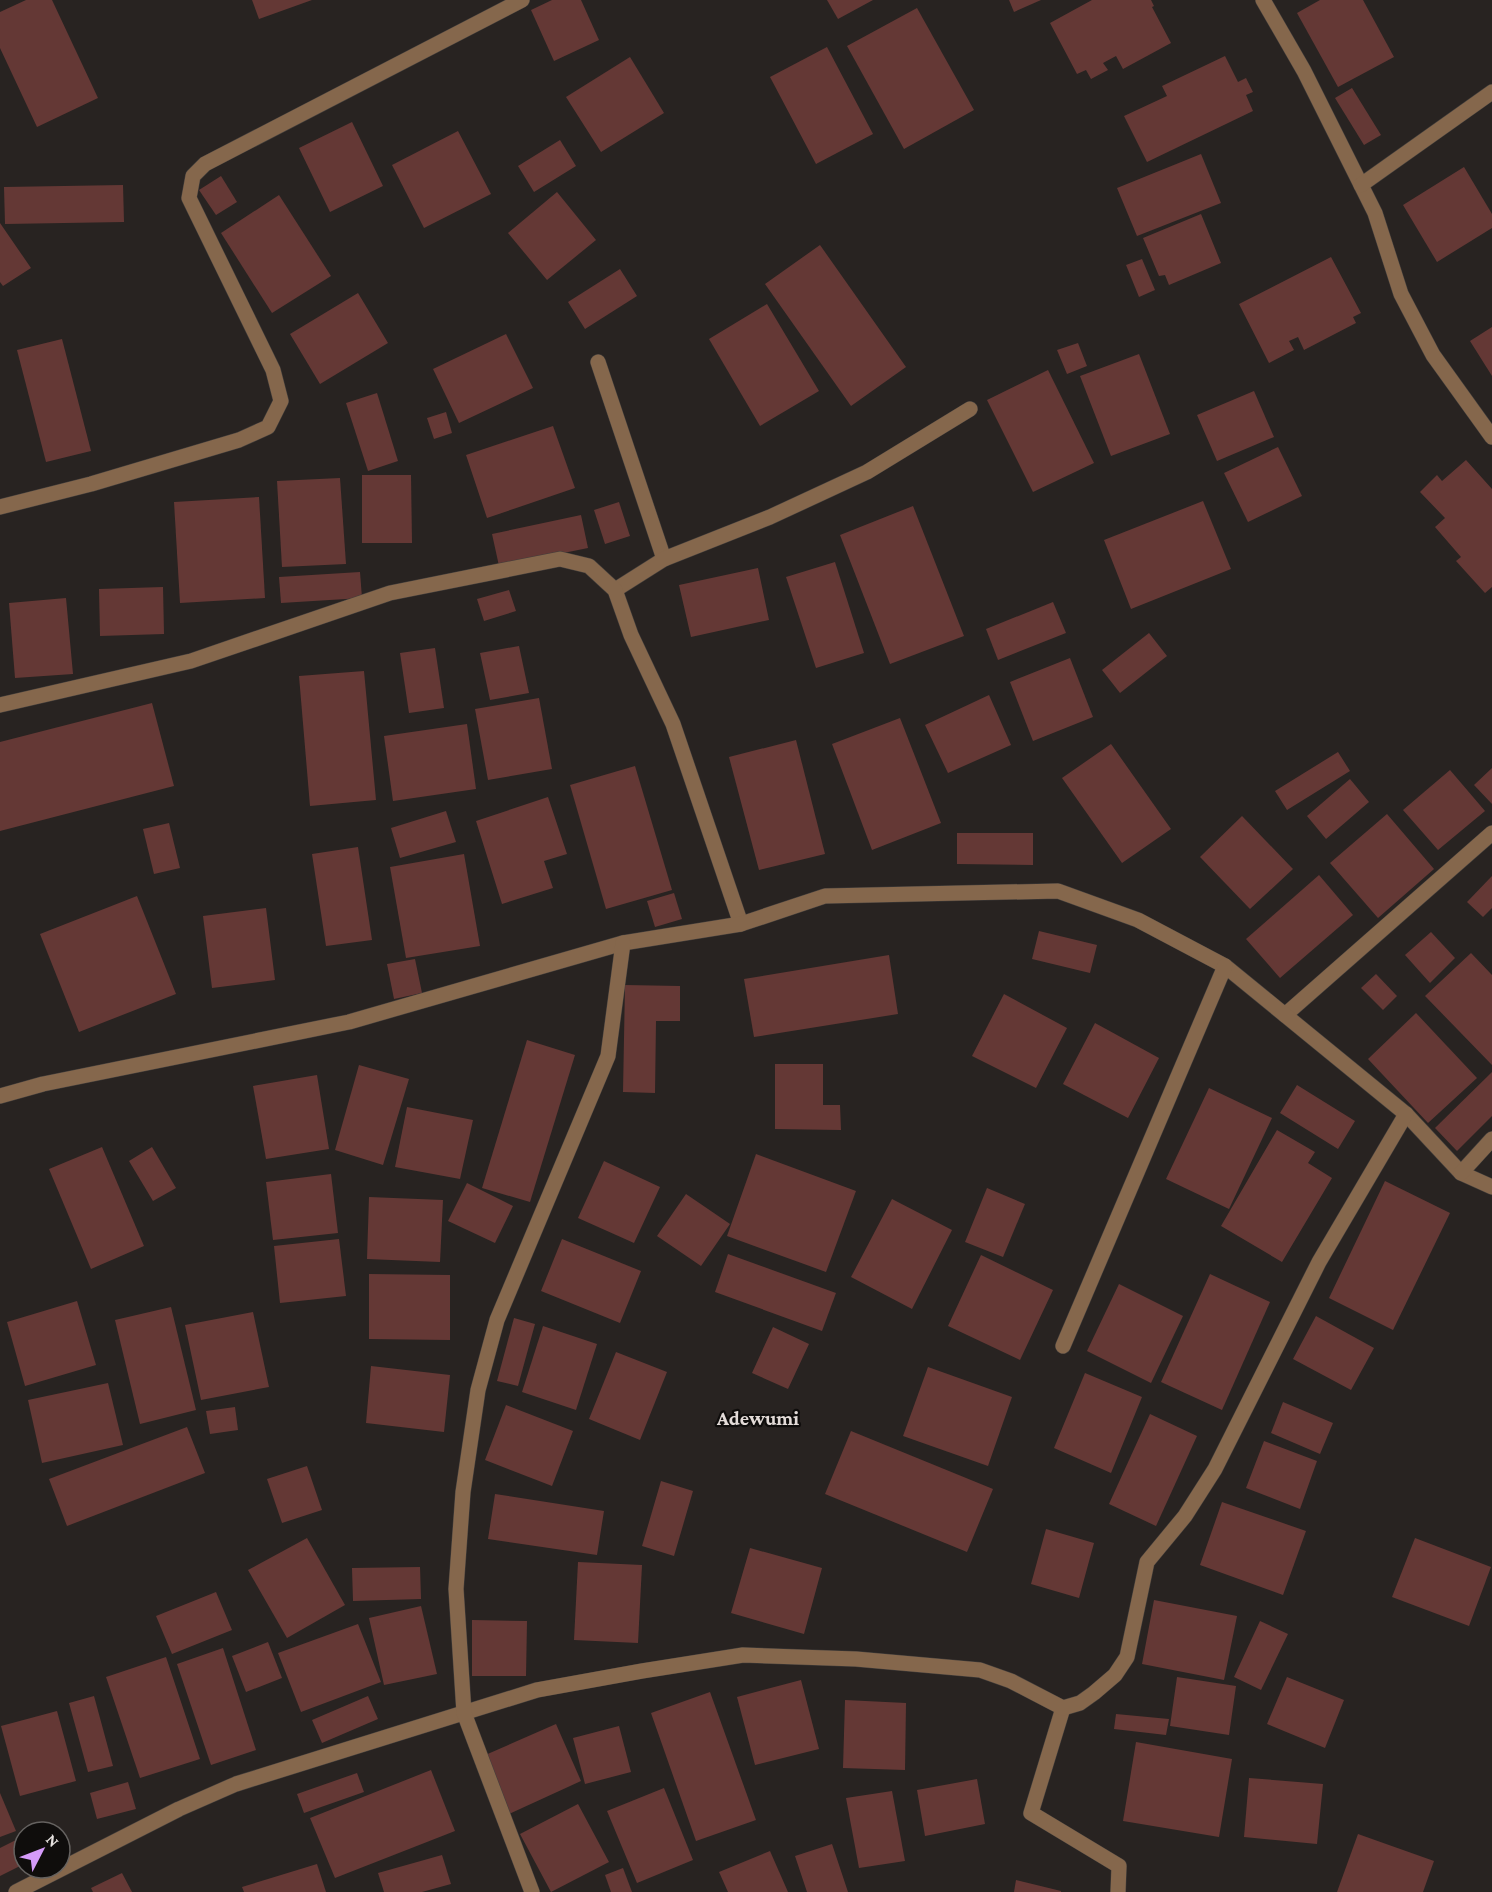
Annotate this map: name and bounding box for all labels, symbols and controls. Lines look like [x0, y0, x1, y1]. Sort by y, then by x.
district label: Adewumi [716, 1407, 799, 1429]
north arrow [12, 1820, 72, 1880]
text: N [43, 1831, 63, 1850]

